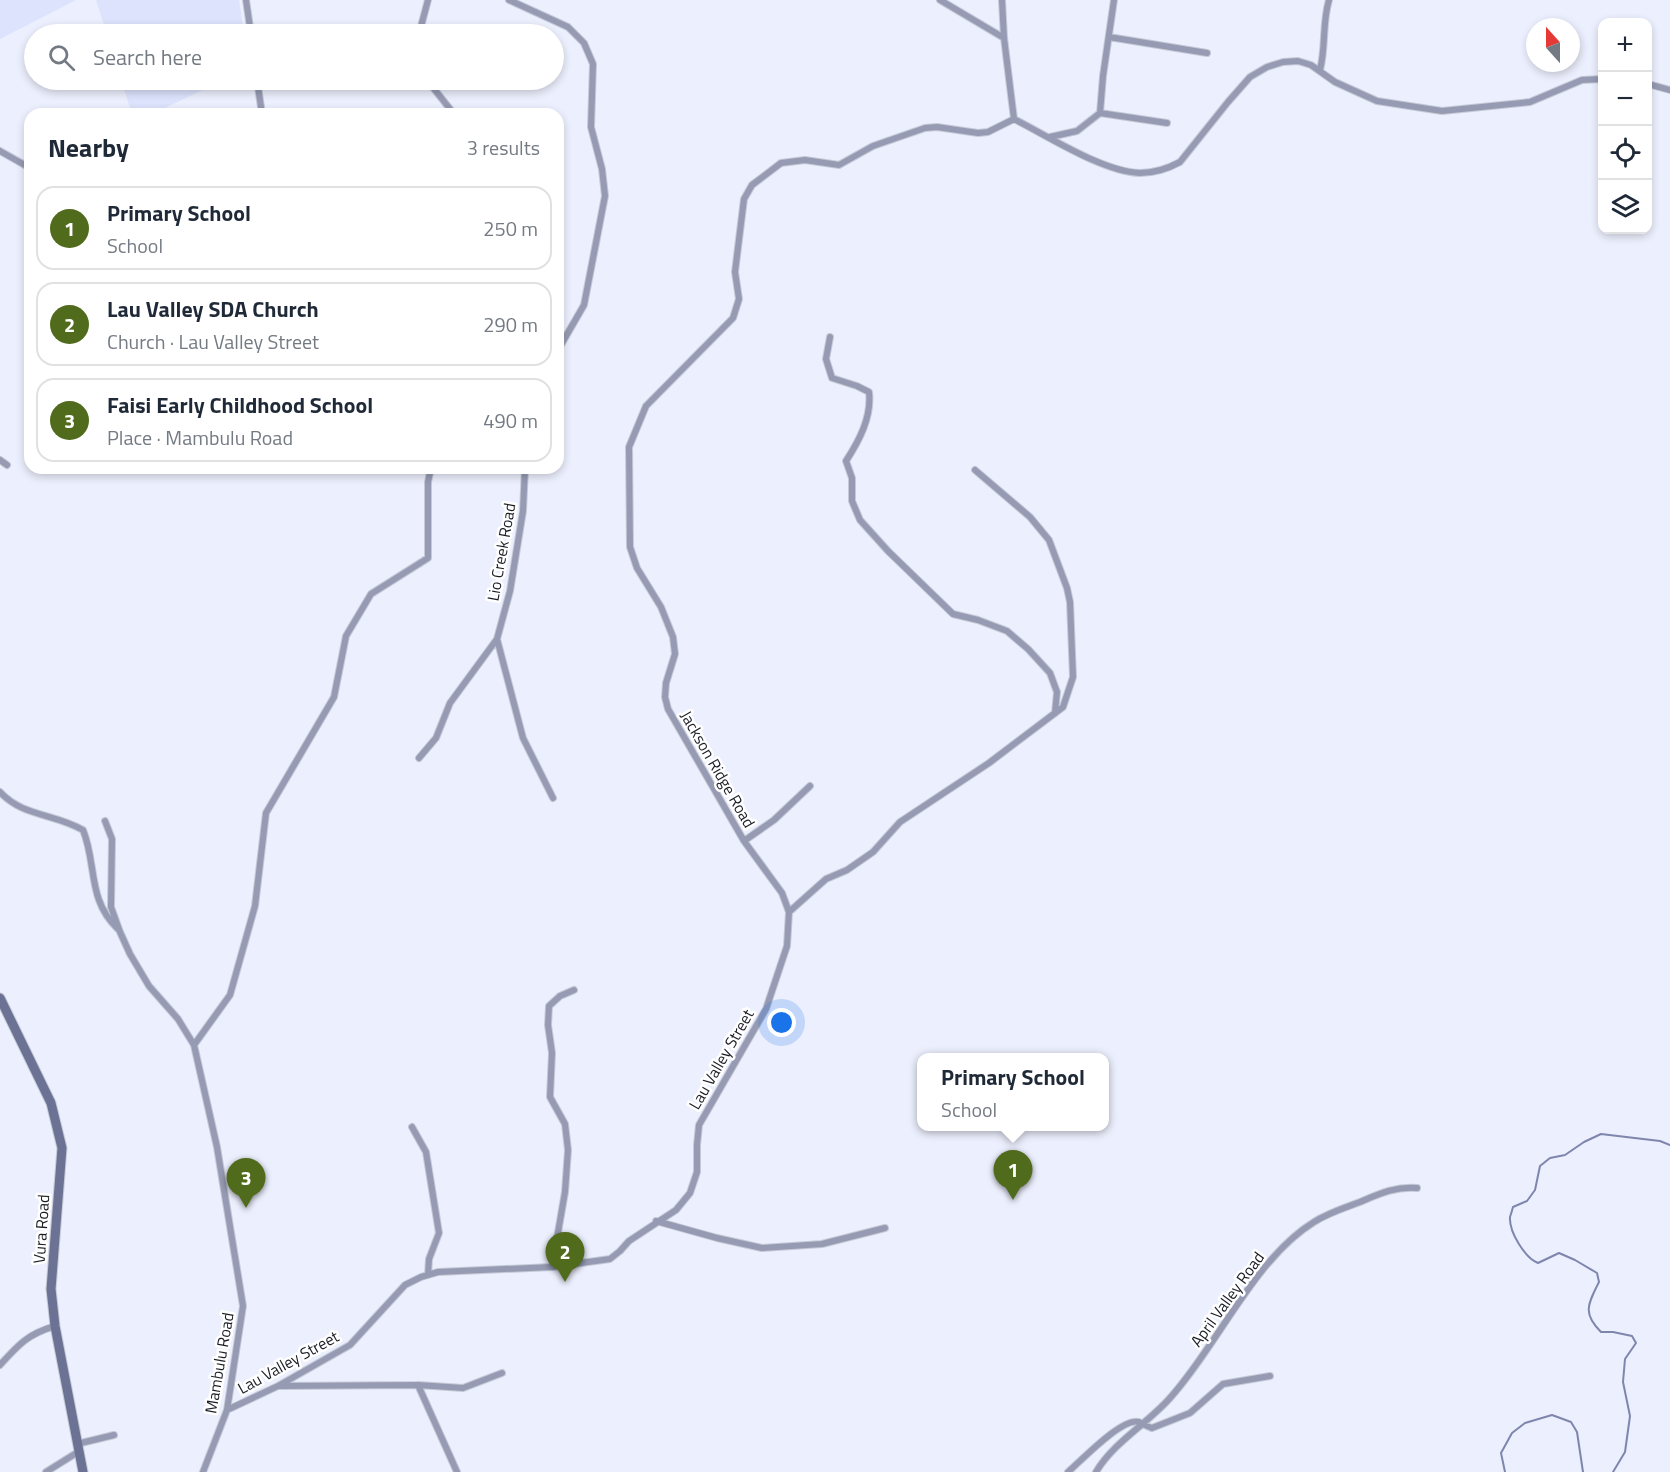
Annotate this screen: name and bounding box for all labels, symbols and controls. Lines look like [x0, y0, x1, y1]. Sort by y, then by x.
north arrow [1526, 18, 1580, 72]
map controls [1598, 18, 1652, 234]
button: + [1598, 18, 1652, 72]
search box [24, 24, 564, 90]
text: Search here [93, 40, 202, 74]
icon: search [45, 41, 78, 74]
button: − [1598, 72, 1652, 126]
button: locate [1598, 126, 1652, 180]
text: Nearby [48, 128, 129, 167]
text: 3 results [467, 132, 540, 163]
button: layers [1598, 180, 1652, 234]
text: Primary School [107, 196, 251, 230]
text: 1 [64, 213, 75, 244]
text: 250 m [483, 213, 538, 244]
text: School [107, 230, 163, 261]
text: Lau Valley SDA Church [107, 292, 319, 326]
text: 2 [64, 309, 75, 340]
text: 290 m [483, 309, 538, 340]
text: Church · Lau Valley Street [107, 326, 319, 357]
text: Faisi Early Childhood School [107, 388, 373, 422]
text: 3 [64, 405, 75, 436]
text: 490 m [483, 405, 538, 436]
text: Place · Mambulu Road [107, 422, 293, 453]
street label: Lio Creek Road [481, 501, 521, 603]
street label: Jackson Ridge Road [675, 706, 761, 832]
street label: Lau Valley Street [683, 1004, 760, 1114]
your location [767, 1008, 796, 1037]
popup [917, 1053, 1109, 1131]
text: Primary School [941, 1060, 1085, 1094]
text: School [941, 1094, 997, 1125]
pin: 1 [994, 1150, 1032, 1200]
pin: 3 [226, 1158, 266, 1208]
street label: Vura Road [27, 1194, 55, 1264]
pin: 2 [546, 1232, 584, 1282]
street label: April Valley Road [1184, 1247, 1270, 1351]
street label: Mambulu Road [198, 1311, 240, 1415]
street label: Lau Valley Street [233, 1324, 343, 1400]

